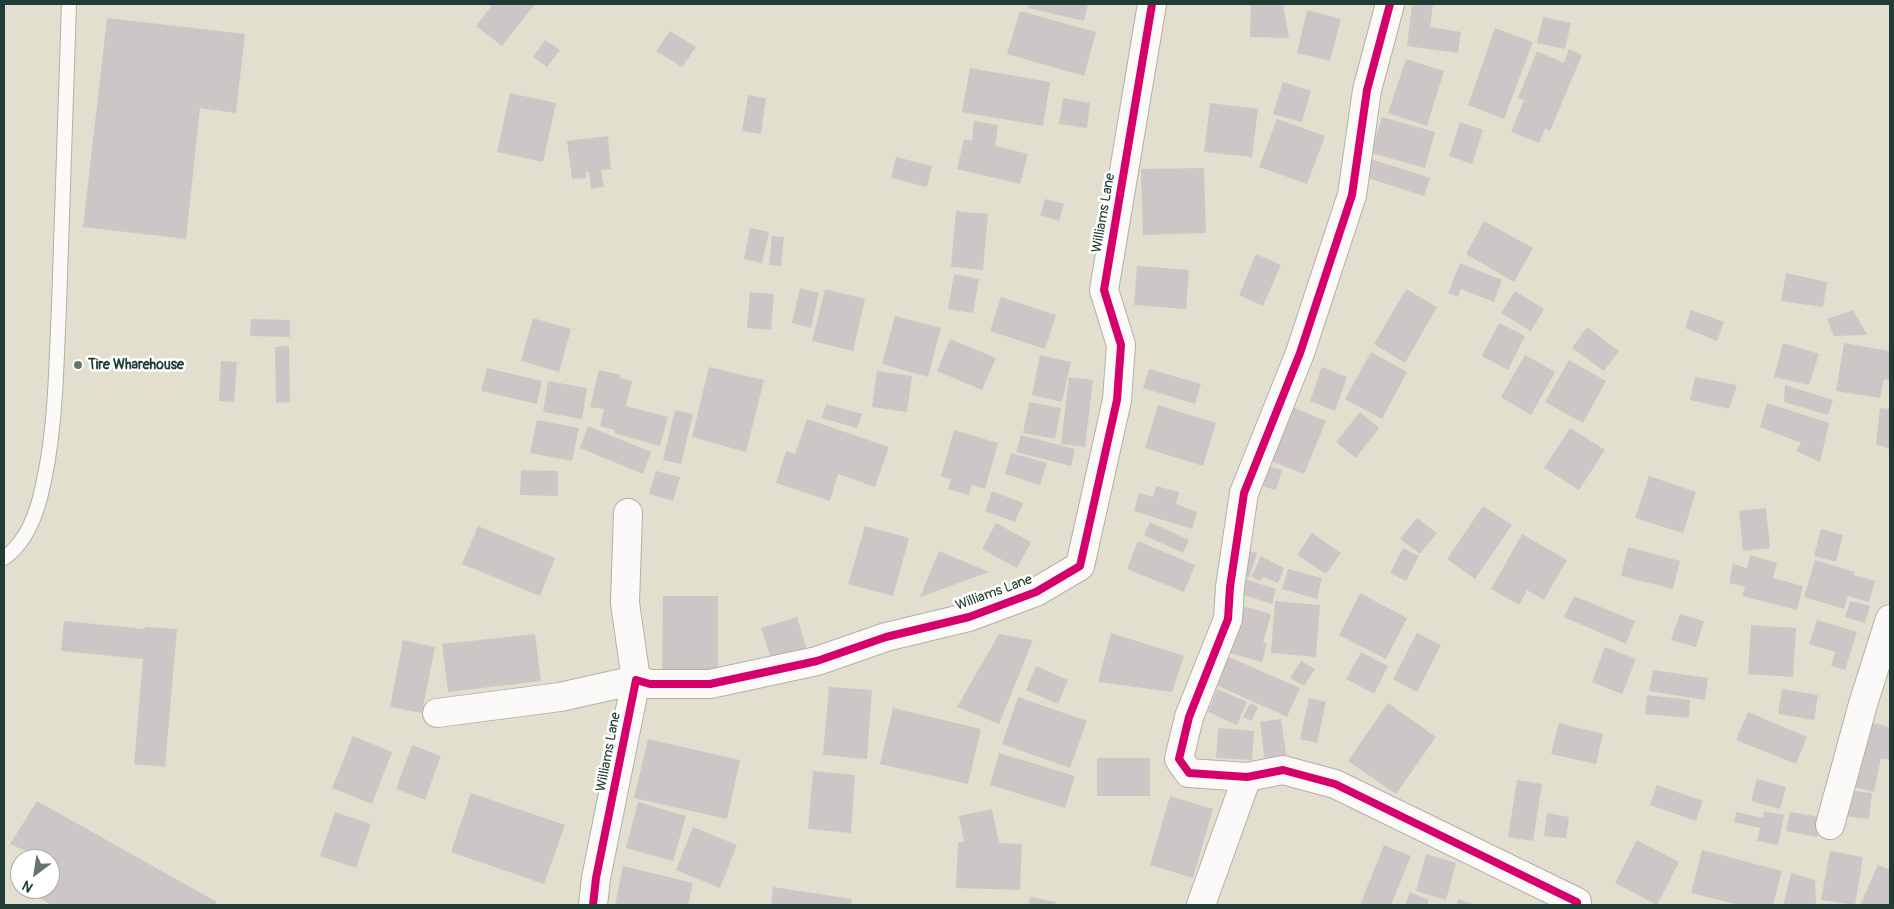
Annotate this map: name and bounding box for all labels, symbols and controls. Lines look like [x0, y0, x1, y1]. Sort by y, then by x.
street label: Williams Lane [1089, 172, 1119, 254]
place label: Tire Wharehouse [88, 357, 184, 373]
marker: Tire Wharehouse [72, 359, 84, 371]
street label: Williams Lane [953, 571, 1035, 615]
street label: Williams Lane [593, 711, 625, 793]
north arrow [10, 849, 60, 899]
text: N [19, 877, 36, 896]

